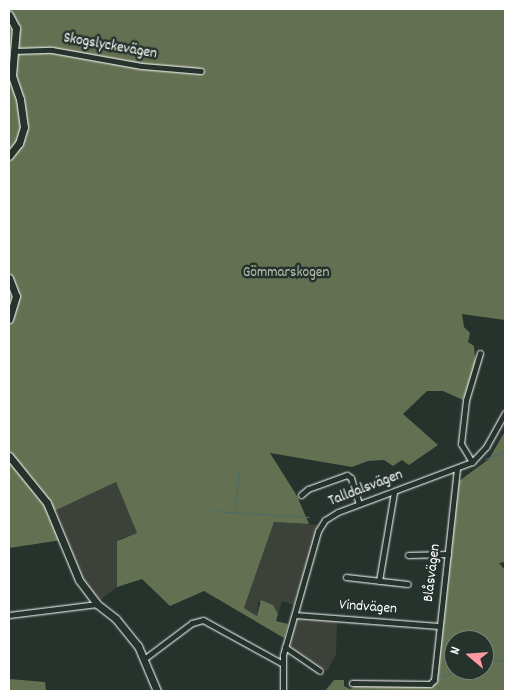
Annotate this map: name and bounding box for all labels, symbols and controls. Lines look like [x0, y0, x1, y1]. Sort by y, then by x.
street label: Skogslyckevägen [62, 30, 158, 64]
park label: Gömmarskogen [243, 265, 329, 283]
street label: Talldalsvägen [326, 467, 406, 511]
street label: Blåsvägen [421, 543, 445, 603]
street label: Vindvägen [339, 597, 397, 619]
north arrow [444, 630, 494, 680]
text: N [445, 644, 466, 657]

